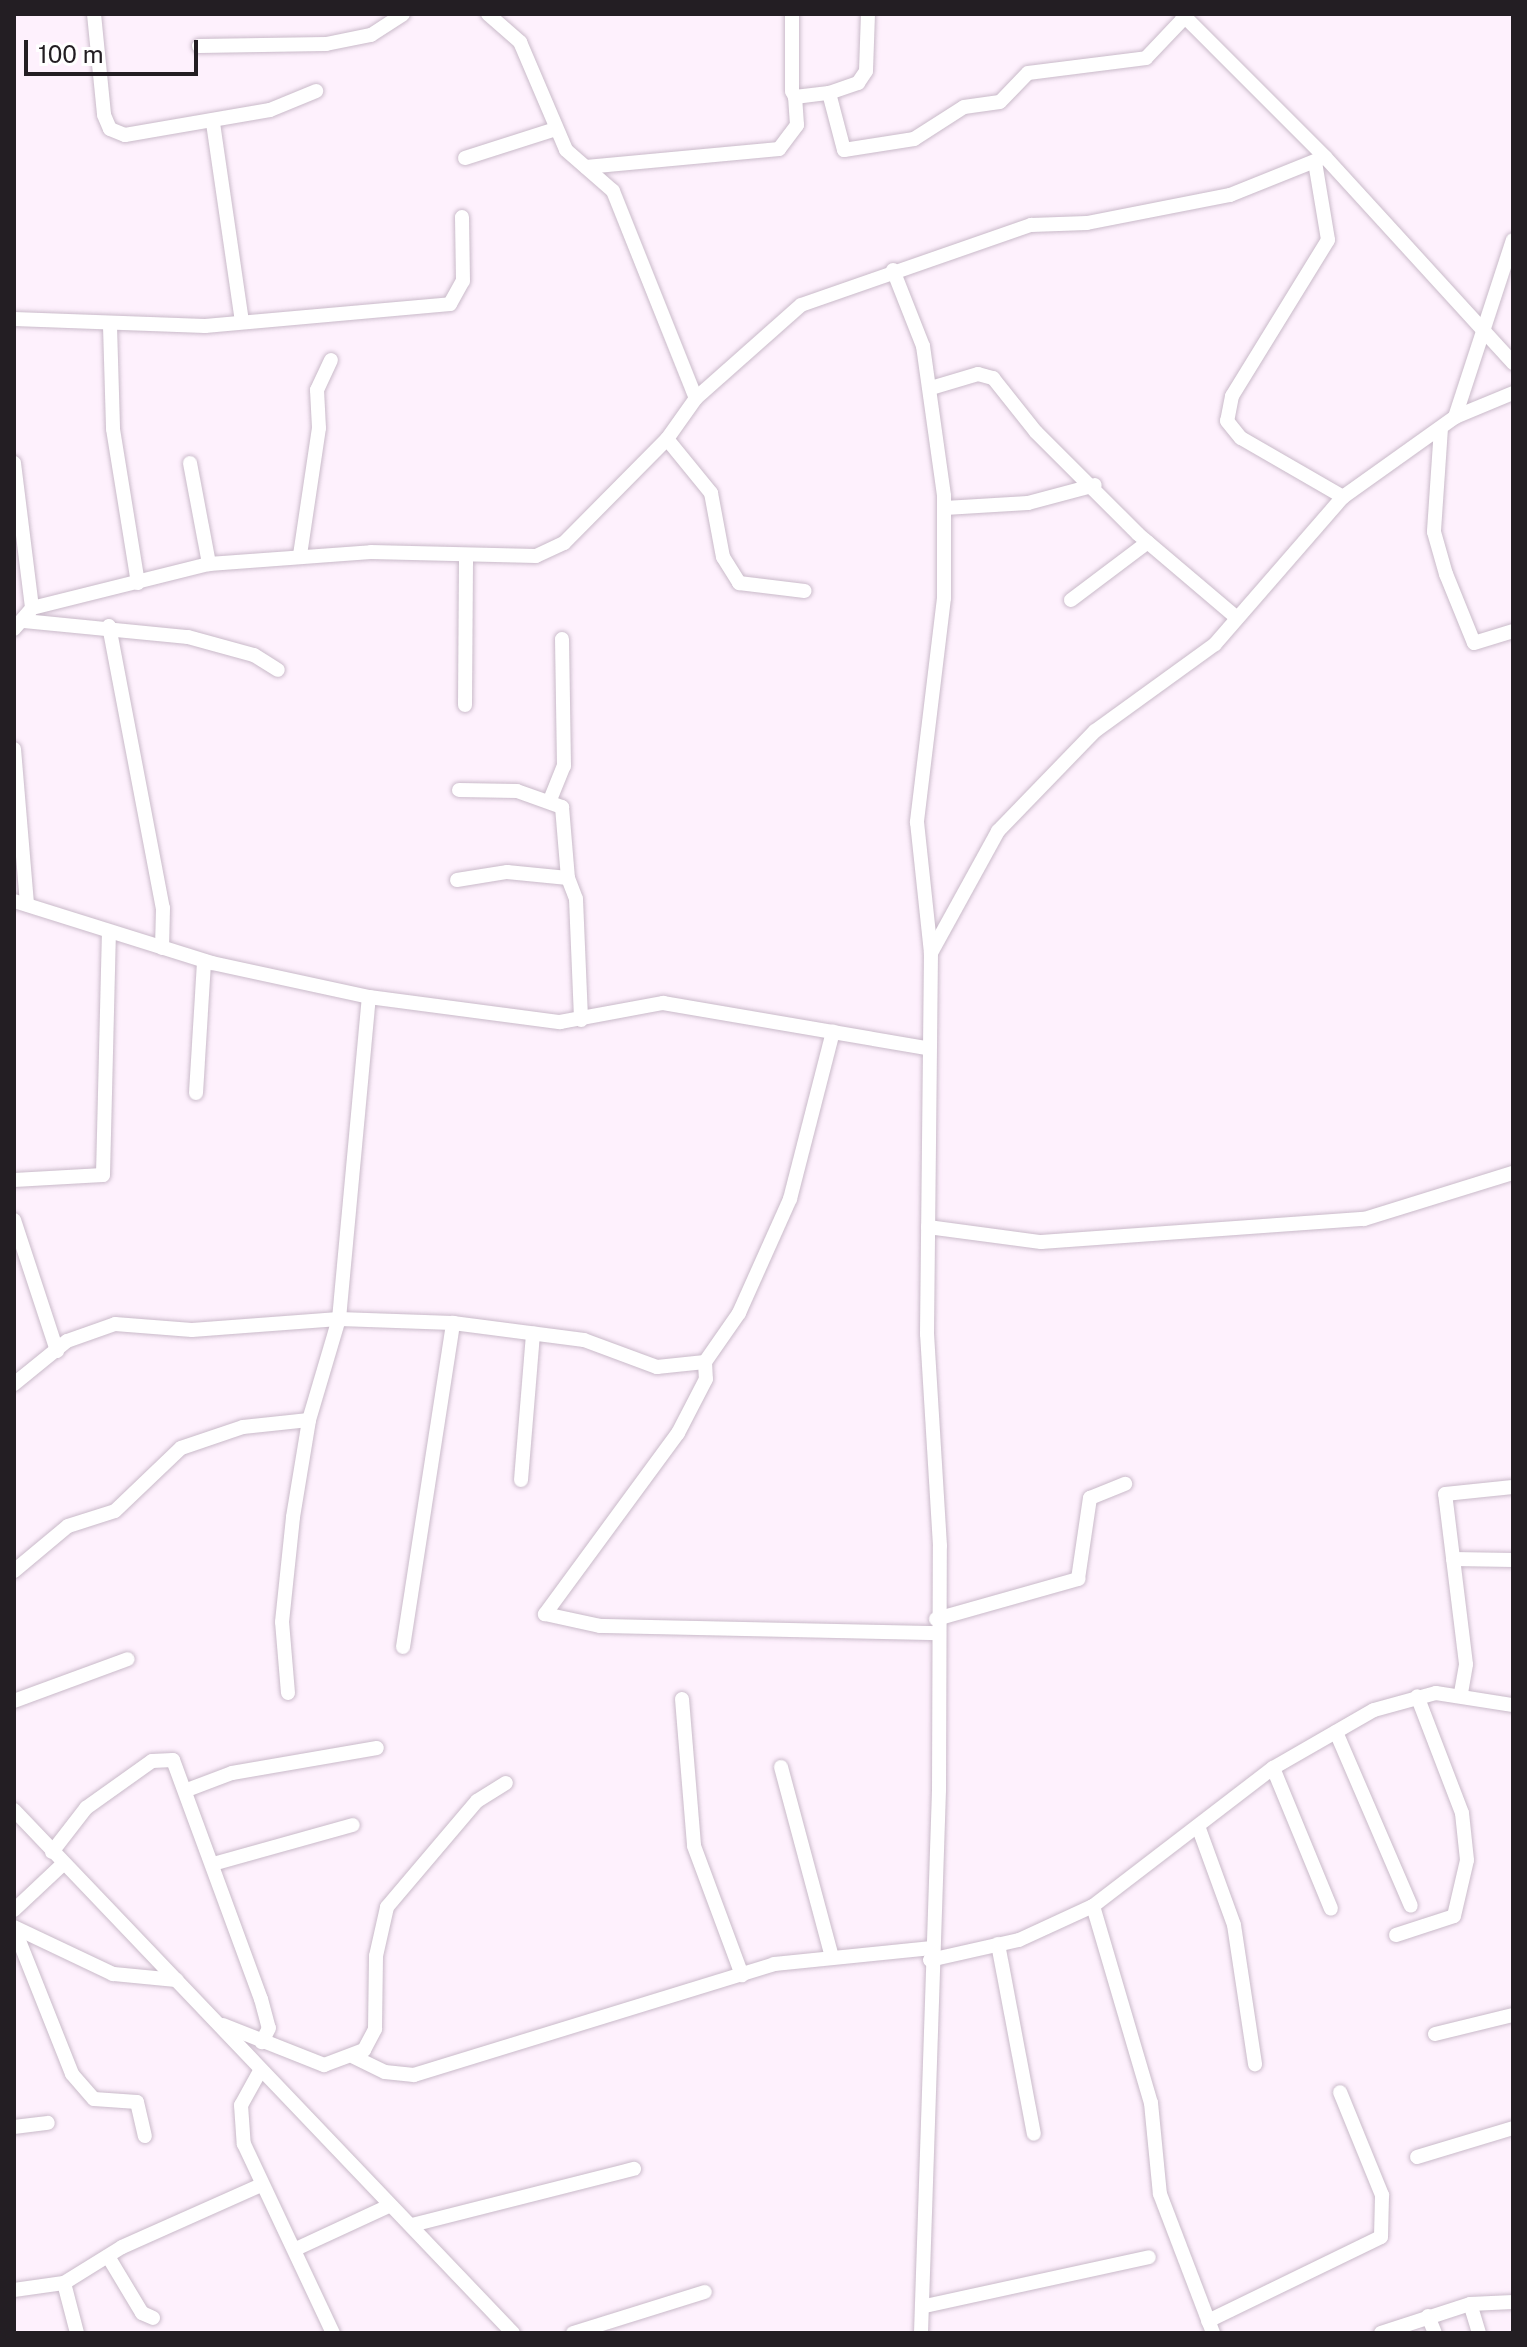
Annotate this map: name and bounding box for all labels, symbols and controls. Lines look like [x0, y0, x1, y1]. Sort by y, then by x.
scale bar [28, 24, 202, 74]
text: 100 m [38, 40, 104, 68]

